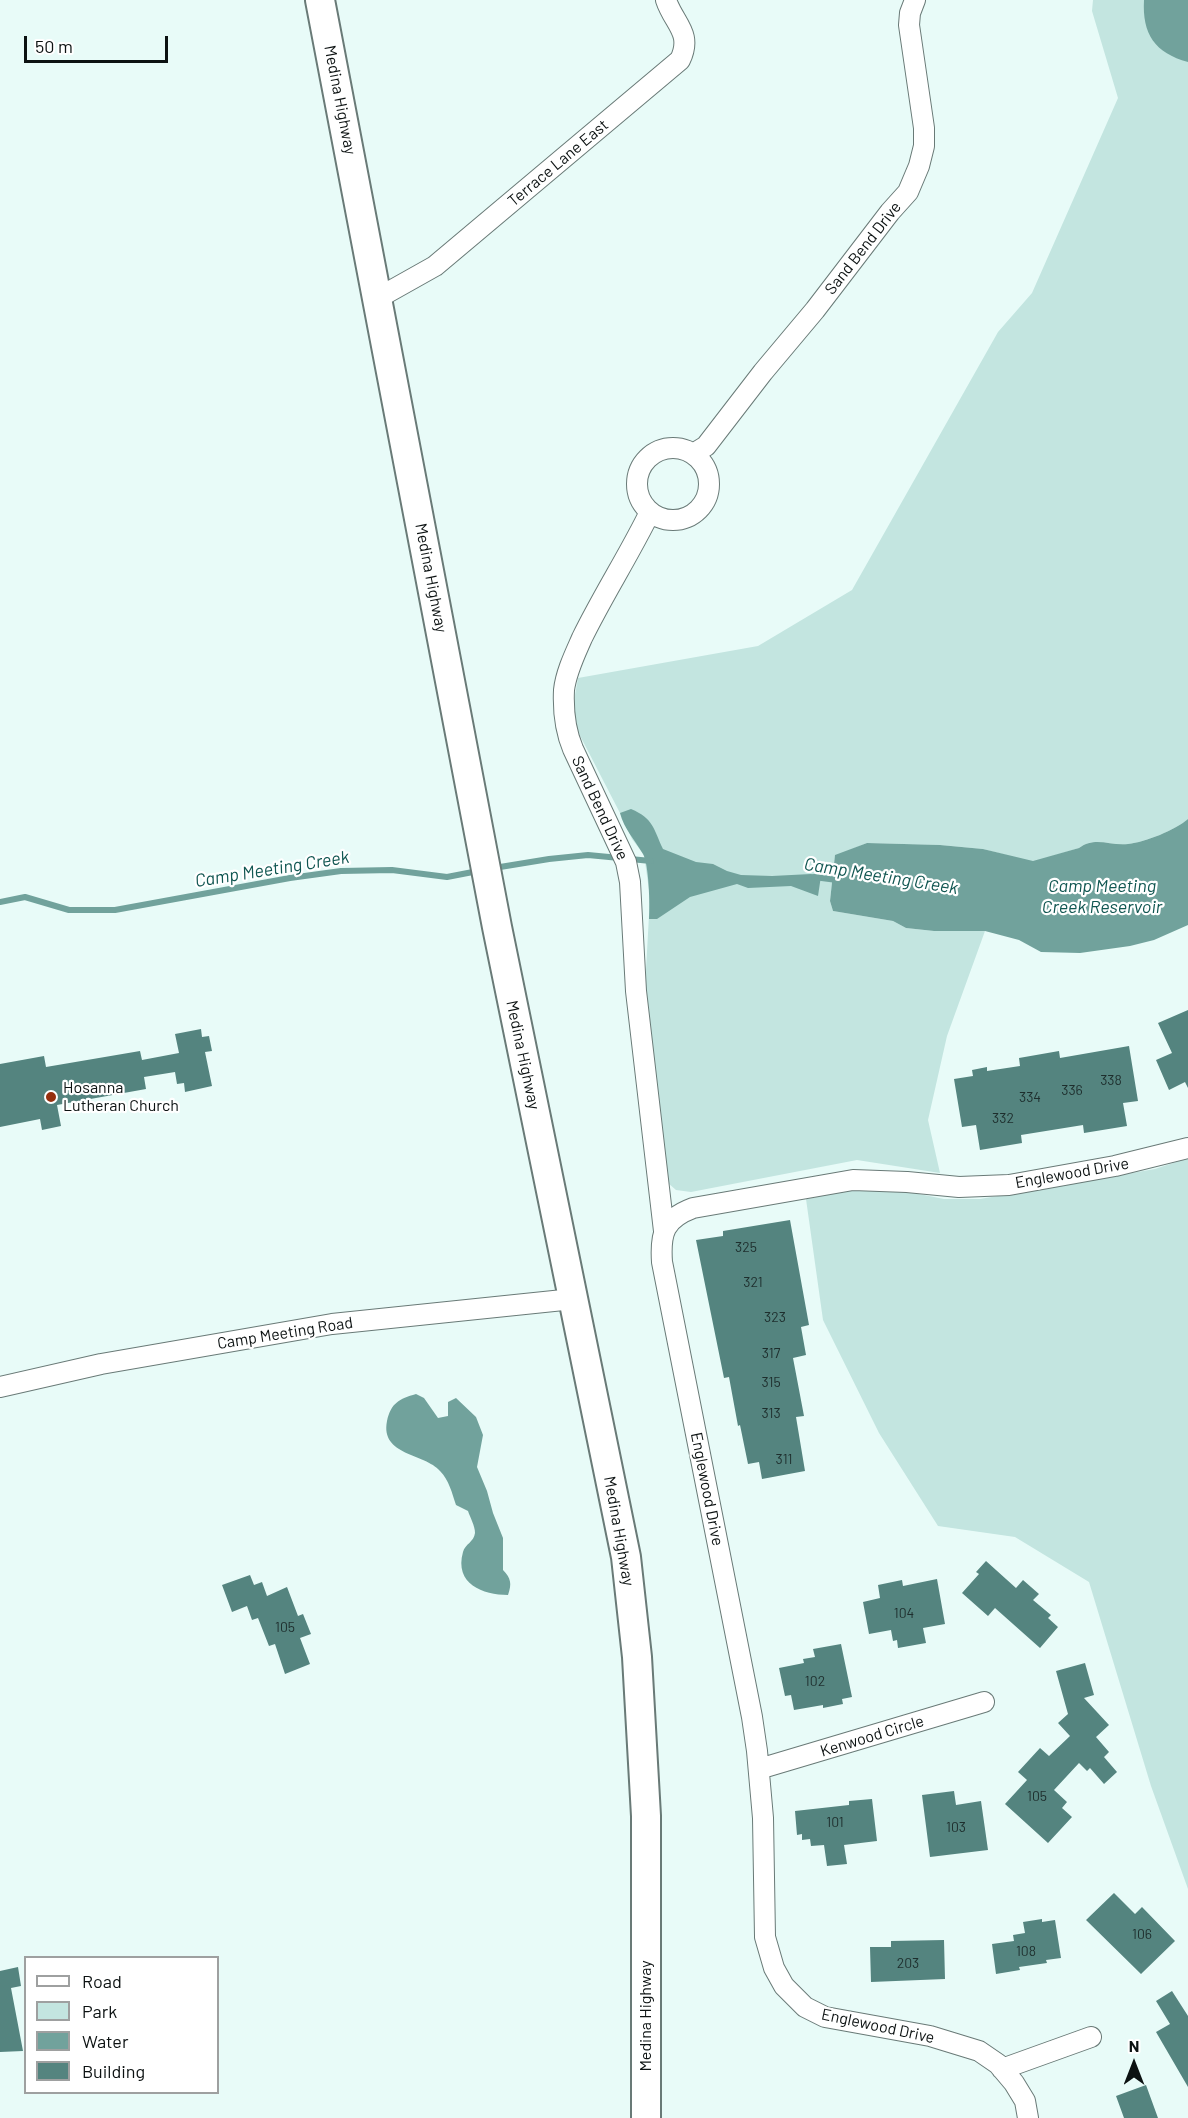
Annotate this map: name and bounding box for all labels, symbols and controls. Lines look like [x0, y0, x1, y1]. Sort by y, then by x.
scale bar [27, 24, 171, 62]
text: 50 m [35, 35, 73, 57]
street label: Medina Highway [320, 44, 360, 156]
street label: Terrace Lane East [504, 115, 612, 211]
street label: Sand Bend Drive [821, 198, 905, 298]
street label: Medina Highway [411, 522, 451, 634]
street label: Sand Bend Drive [568, 753, 632, 863]
water label: Camp Meeting Creek [193, 846, 351, 892]
water label: Camp Meeting Creek [802, 853, 960, 899]
water label: Camp Meeting Creek Reservoir [1042, 875, 1162, 918]
street label: Medina Highway [502, 999, 544, 1111]
house number: 338 [1100, 1072, 1122, 1088]
place label: Hosanna Lutheran Church [63, 1078, 179, 1116]
house number: 336 [1061, 1082, 1083, 1098]
house number: 334 [1019, 1089, 1041, 1105]
marker: Hosanna Lutheran Church [44, 1090, 58, 1104]
house number: 332 [992, 1110, 1014, 1126]
street label: Englewood Drive [1014, 1154, 1130, 1192]
house number: 325 [735, 1239, 757, 1255]
house number: 321 [743, 1274, 763, 1290]
house number: 323 [764, 1309, 786, 1325]
street label: Camp Meeting Road [216, 1313, 354, 1353]
house number: 317 [762, 1345, 780, 1361]
house number: 315 [761, 1374, 781, 1390]
house number: 313 [761, 1405, 781, 1421]
street label: Englewood Drive [687, 1431, 727, 1547]
house number: 311 [776, 1451, 792, 1467]
street label: Medina Highway [600, 1475, 638, 1587]
house number: 104 [894, 1605, 914, 1621]
house number: 105 [275, 1619, 295, 1635]
house number: 102 [805, 1673, 825, 1689]
street label: Kenwood Circle [818, 1711, 926, 1761]
house number: 105 [1027, 1788, 1047, 1804]
house number: 101 [826, 1814, 844, 1830]
house number: 103 [946, 1819, 966, 1835]
house number: 106 [1132, 1926, 1152, 1942]
house number: 108 [1016, 1943, 1036, 1959]
house number: 203 [897, 1955, 919, 1971]
legend [24, 1956, 219, 2094]
street label: Medina Highway [636, 1960, 656, 2072]
text: Road [82, 1970, 122, 1992]
text: Park [82, 2000, 117, 2022]
street label: Englewood Drive [820, 2005, 936, 2047]
text: Water [82, 2030, 129, 2052]
north arrow [1104, 2034, 1164, 2094]
text: N [1129, 2036, 1139, 2055]
text: Building [82, 2060, 145, 2082]

